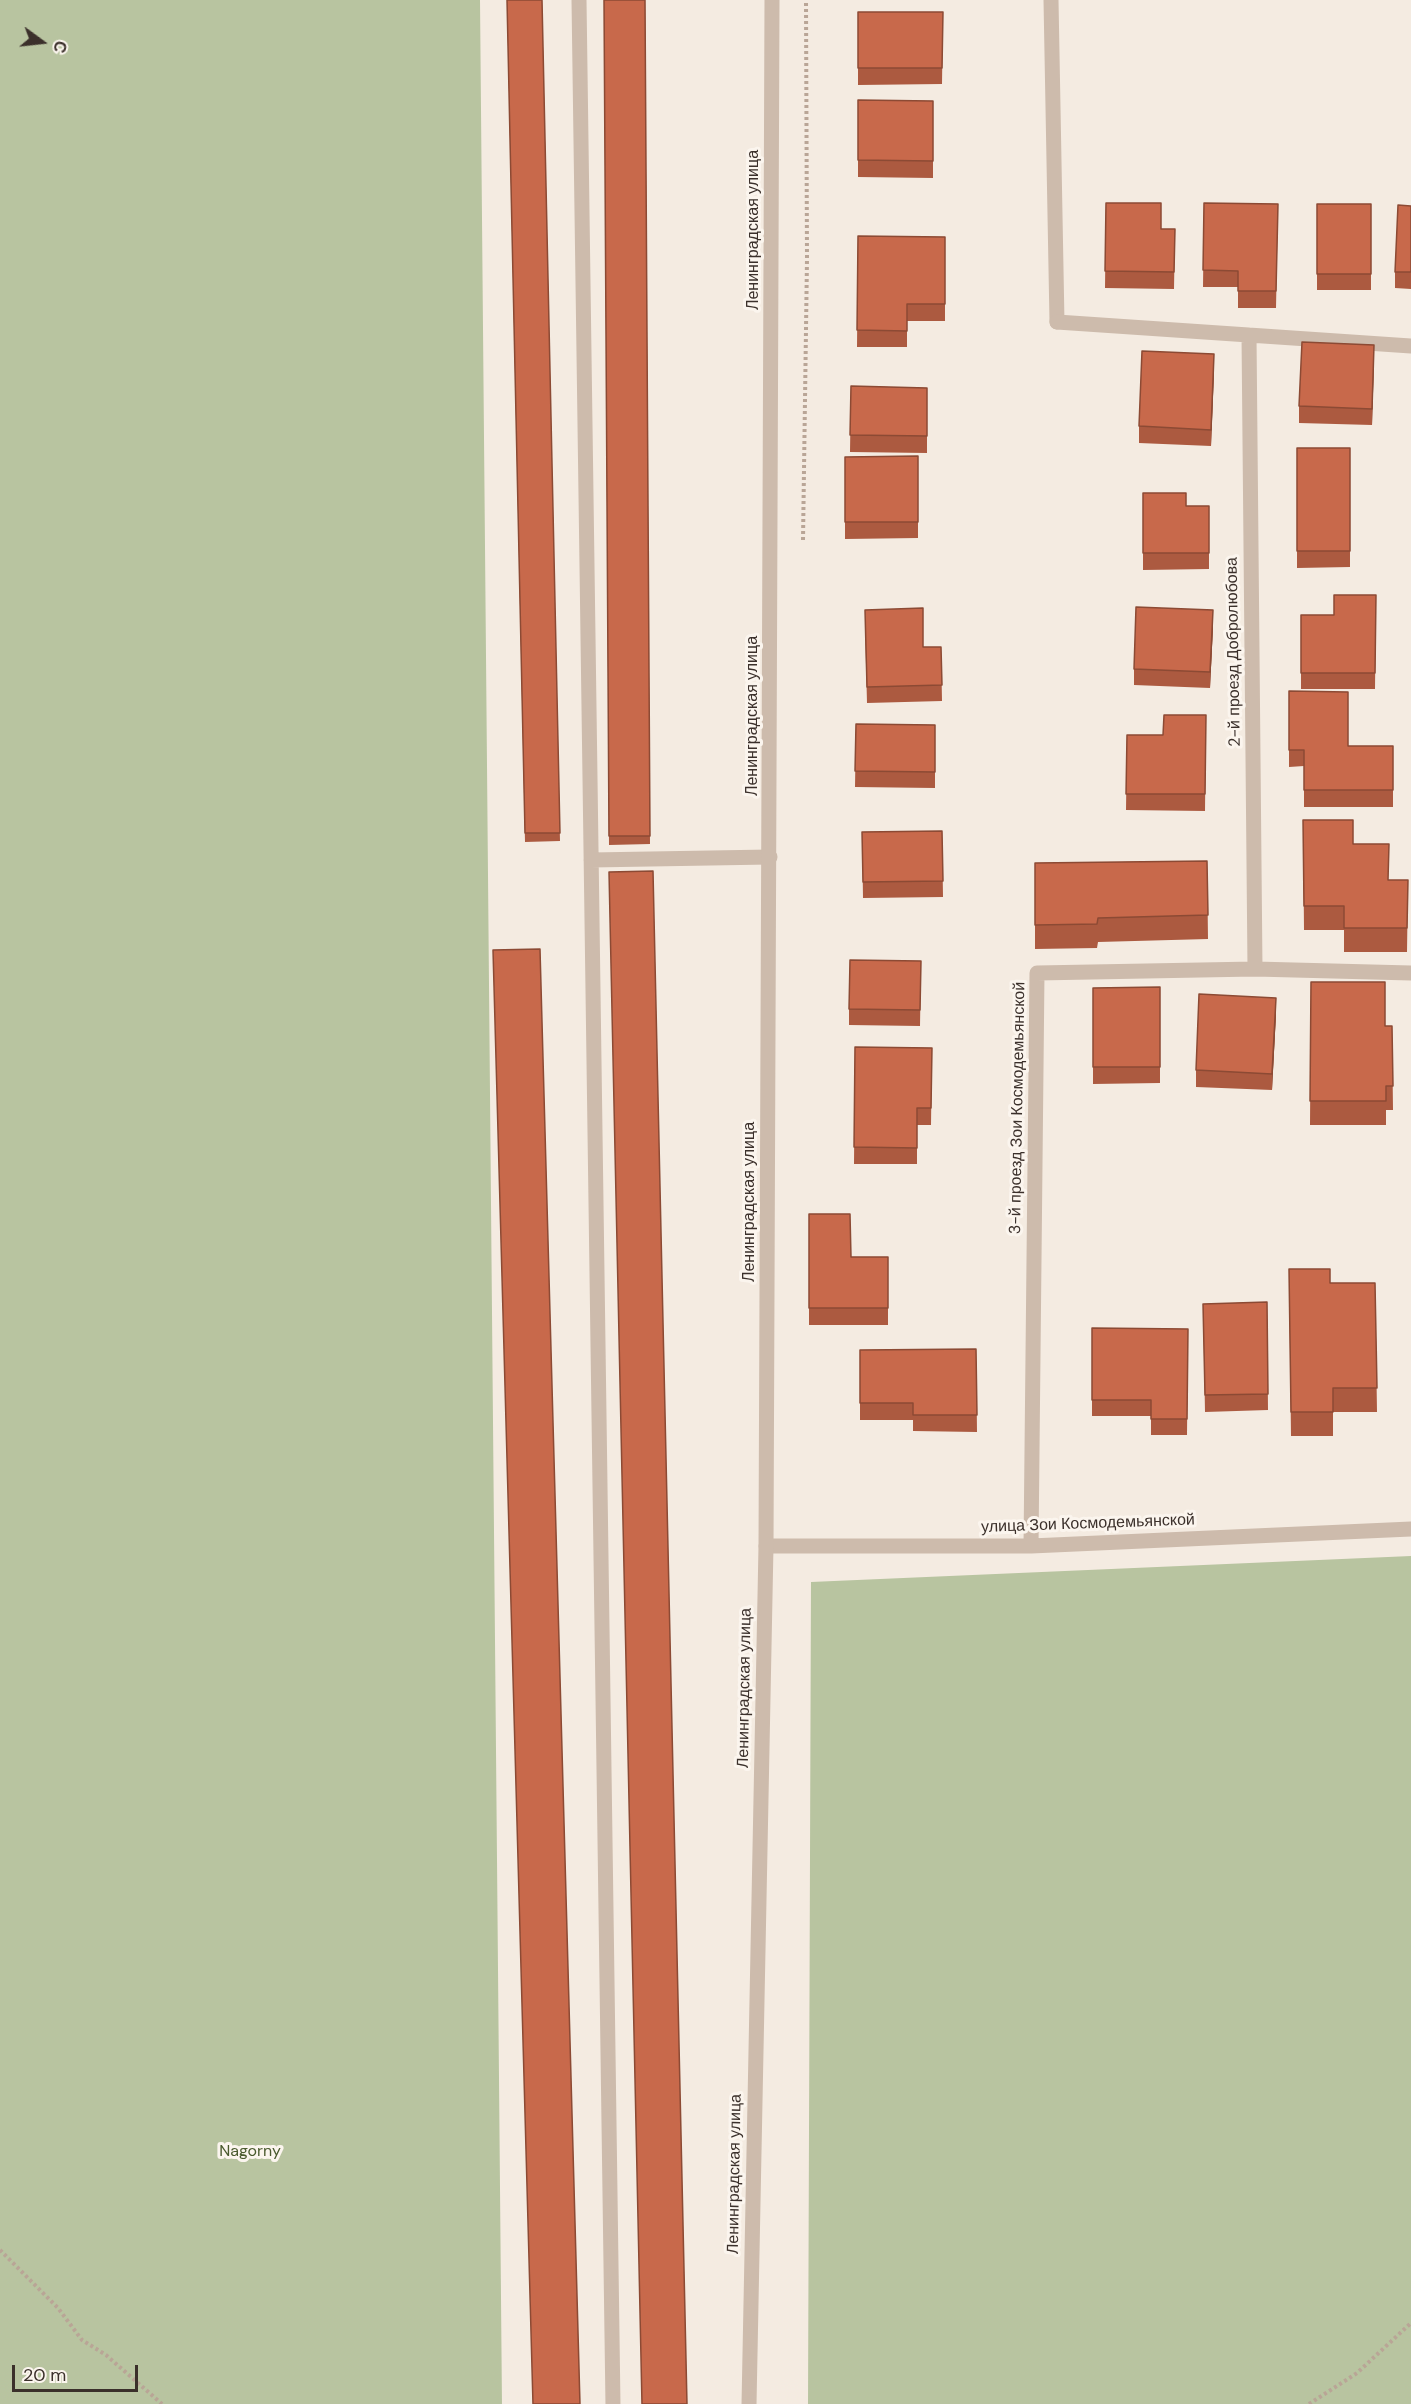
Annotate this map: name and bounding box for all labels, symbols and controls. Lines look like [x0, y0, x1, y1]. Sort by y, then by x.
north arrow [12, 12, 72, 72]
text: С [48, 38, 72, 55]
street label: Ленинградская улица [744, 150, 764, 310]
street label: 2-й проезд Добролюбова [1223, 557, 1245, 747]
street label: Ленинградская улица [743, 636, 763, 796]
street label: 3-й проезд Зои Космодемьянской [1006, 982, 1030, 1234]
street label: Ленинградская улица [740, 1122, 760, 1282]
street label: улица Зои Космодемьянской [981, 1511, 1195, 1537]
street label: Ленинградская улица [734, 1608, 756, 1768]
street label: Ленинградская улица [724, 2094, 746, 2254]
park label: Nagorny [219, 2142, 281, 2162]
scale bar [15, 2353, 141, 2391]
text: 20 m [23, 2363, 66, 2387]

